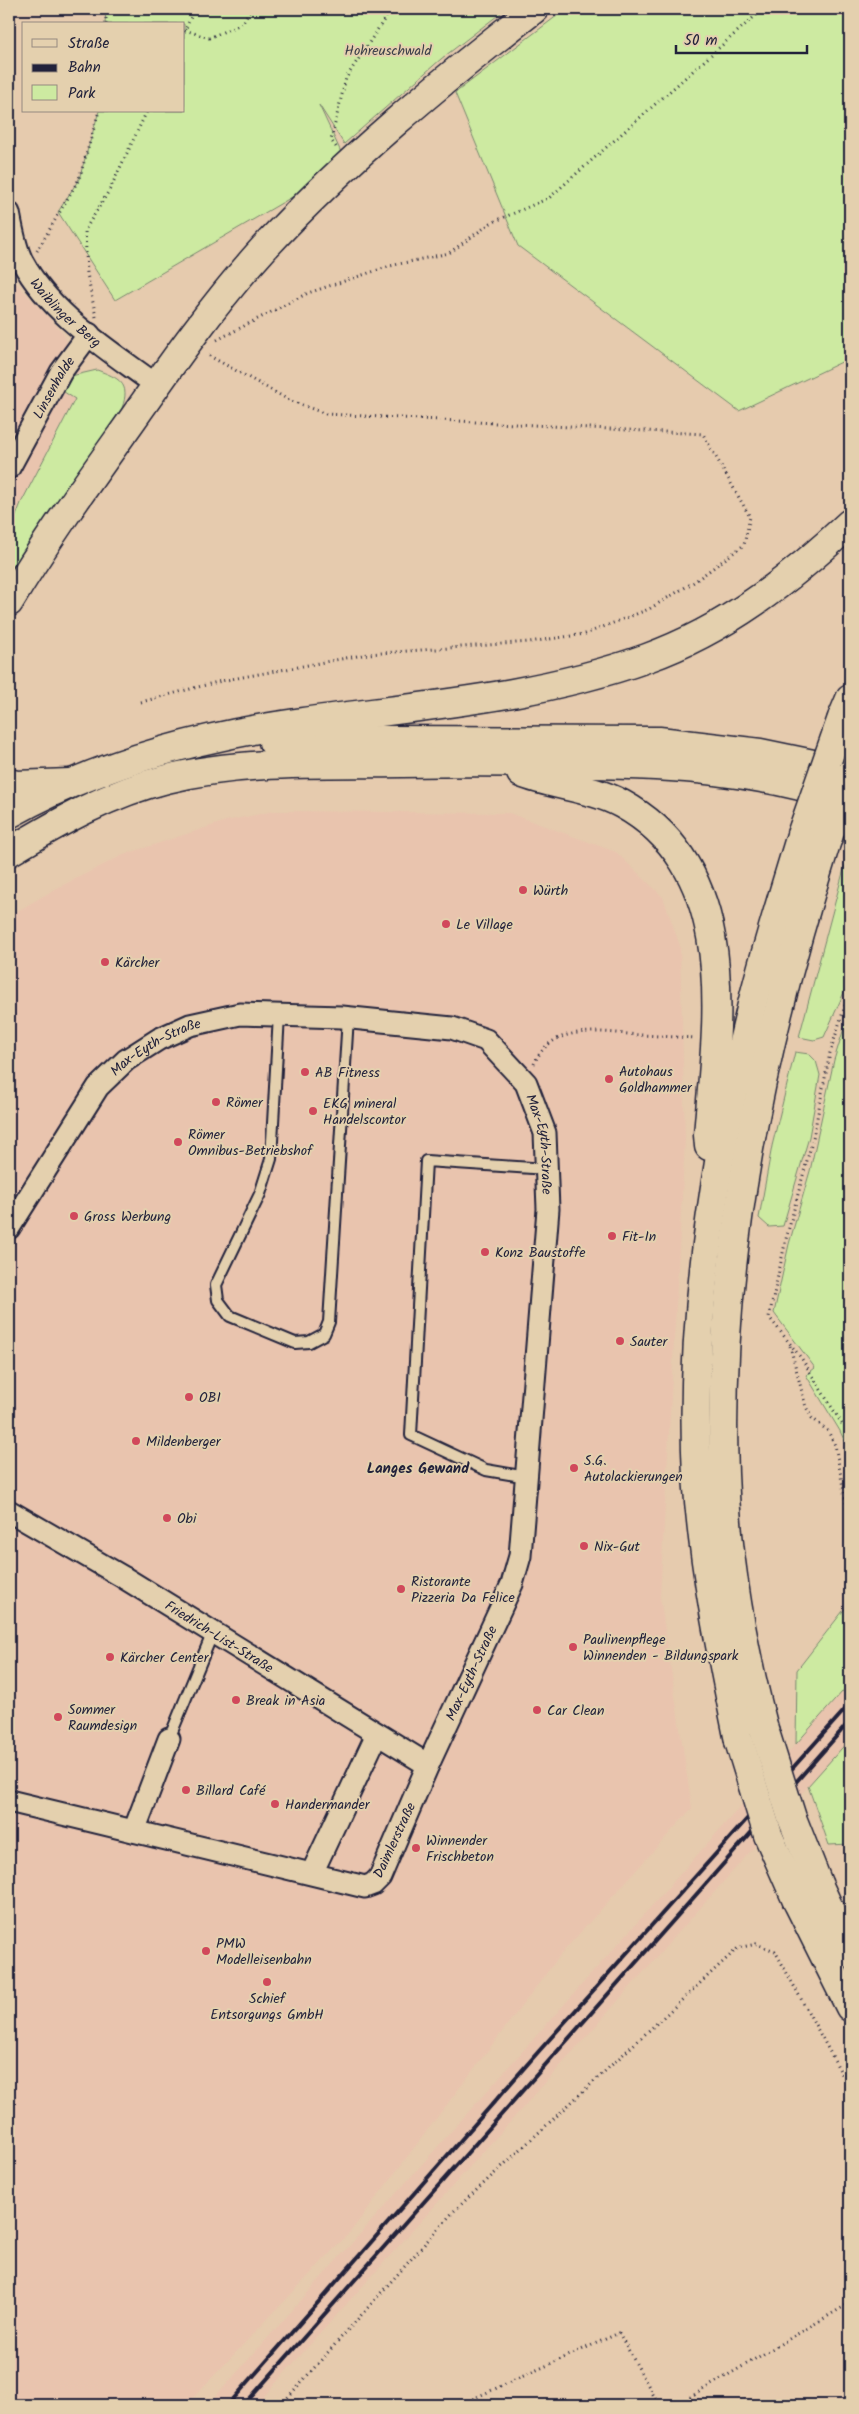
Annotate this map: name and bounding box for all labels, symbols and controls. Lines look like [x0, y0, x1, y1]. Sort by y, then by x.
legend [22, 22, 185, 112]
scale bar [676, 22, 808, 54]
text: 50 m [684, 29, 718, 53]
text: Straße [68, 32, 110, 56]
park label: Hohreuschwald [345, 40, 433, 62]
text: Bahn [68, 56, 101, 80]
text: Park [68, 82, 96, 106]
street label: Waiblinger Berg [24, 274, 106, 353]
street label: Linsenhalde [28, 352, 81, 423]
place label: Würth [533, 880, 568, 902]
marker: Würth [517, 884, 529, 896]
place label: Le Village [456, 914, 513, 936]
marker: Le Village [440, 918, 452, 930]
place label: Kärcher [115, 952, 161, 974]
marker: Kärcher [99, 956, 111, 968]
street label: Max-Eyth-Straße [105, 1013, 204, 1082]
place label: Autohaus Goldhammer [619, 1061, 693, 1099]
place label: AB Fitness [315, 1062, 380, 1084]
marker: AB Fitness [299, 1066, 311, 1078]
marker: Autohaus Goldhammer [603, 1073, 615, 1085]
street label: Max-Eyth-Straße [519, 1091, 557, 1196]
place label: Römer [226, 1092, 264, 1114]
place label: EKG mineral Handelscontor [323, 1093, 407, 1131]
marker: Römer [210, 1096, 222, 1108]
marker: EKG mineral Handelscontor [307, 1105, 319, 1117]
place label: Römer Omnibus-Betriebshof [188, 1124, 314, 1162]
marker: Römer Omnibus-Betriebshof [172, 1136, 184, 1148]
place label: Gross Werbung [84, 1206, 171, 1228]
marker: Gross Werbung [68, 1210, 80, 1222]
place label: Fit-In [622, 1226, 656, 1248]
marker: Fit-In [606, 1230, 618, 1242]
place label: Konz Baustoffe [495, 1242, 586, 1264]
marker: Konz Baustoffe [479, 1246, 491, 1258]
place label: Sauter [630, 1331, 668, 1353]
marker: Sauter [614, 1335, 626, 1347]
place label: OBI [199, 1387, 221, 1409]
marker: OBI [183, 1391, 195, 1403]
place label: Mildenberger [146, 1431, 222, 1453]
marker: Mildenberger [130, 1435, 142, 1447]
place label: S.G. Autolackierungen [584, 1450, 683, 1488]
district label: Langes Gewand [367, 1457, 470, 1481]
marker: S.G. Autolackierungen [568, 1462, 580, 1474]
place label: Obi [177, 1508, 197, 1530]
marker: Obi [161, 1512, 173, 1524]
place label: Nix-Gut [594, 1536, 641, 1558]
marker: Nix-Gut [578, 1540, 590, 1552]
place label: Ristorante Pizzeria Da Felice [411, 1571, 516, 1609]
marker: Ristorante Pizzeria Da Felice [395, 1583, 407, 1595]
street label: Friedrich-List-Straße [160, 1595, 278, 1680]
street label: Max-Eyth-Straße [440, 1622, 504, 1725]
place label: Paulinenpflege Winnenden - Bildungspark [583, 1629, 739, 1667]
marker: Paulinenpflege Winnenden - Bildungspark [567, 1641, 579, 1653]
place label: Kärcher Center [120, 1647, 210, 1669]
marker: Kärcher Center [104, 1651, 116, 1663]
place label: Break in Asia [246, 1690, 325, 1712]
marker: Break in Asia [230, 1694, 242, 1706]
place label: Sommer Raumdesign [68, 1699, 137, 1737]
place label: Car Clean [547, 1700, 604, 1722]
marker: Car Clean [531, 1704, 543, 1716]
marker: Sommer Raumdesign [52, 1711, 64, 1723]
place label: Billard Café [196, 1780, 266, 1802]
marker: Billard Café [180, 1784, 192, 1796]
place label: Handermander [285, 1794, 371, 1816]
marker: Handermander [269, 1798, 281, 1810]
street label: Daimlerstraße [368, 1798, 422, 1882]
place label: Winnender Frischbeton [426, 1830, 494, 1868]
marker: Winnender Frischbeton [410, 1842, 422, 1854]
place label: PMW Modelleisenbahn [216, 1933, 312, 1971]
marker: PMW Modelleisenbahn [200, 1945, 212, 1957]
marker: Schief Entsorgungs GmbH [261, 1976, 273, 1988]
place label: Schief Entsorgungs GmbH [210, 1988, 324, 2026]

